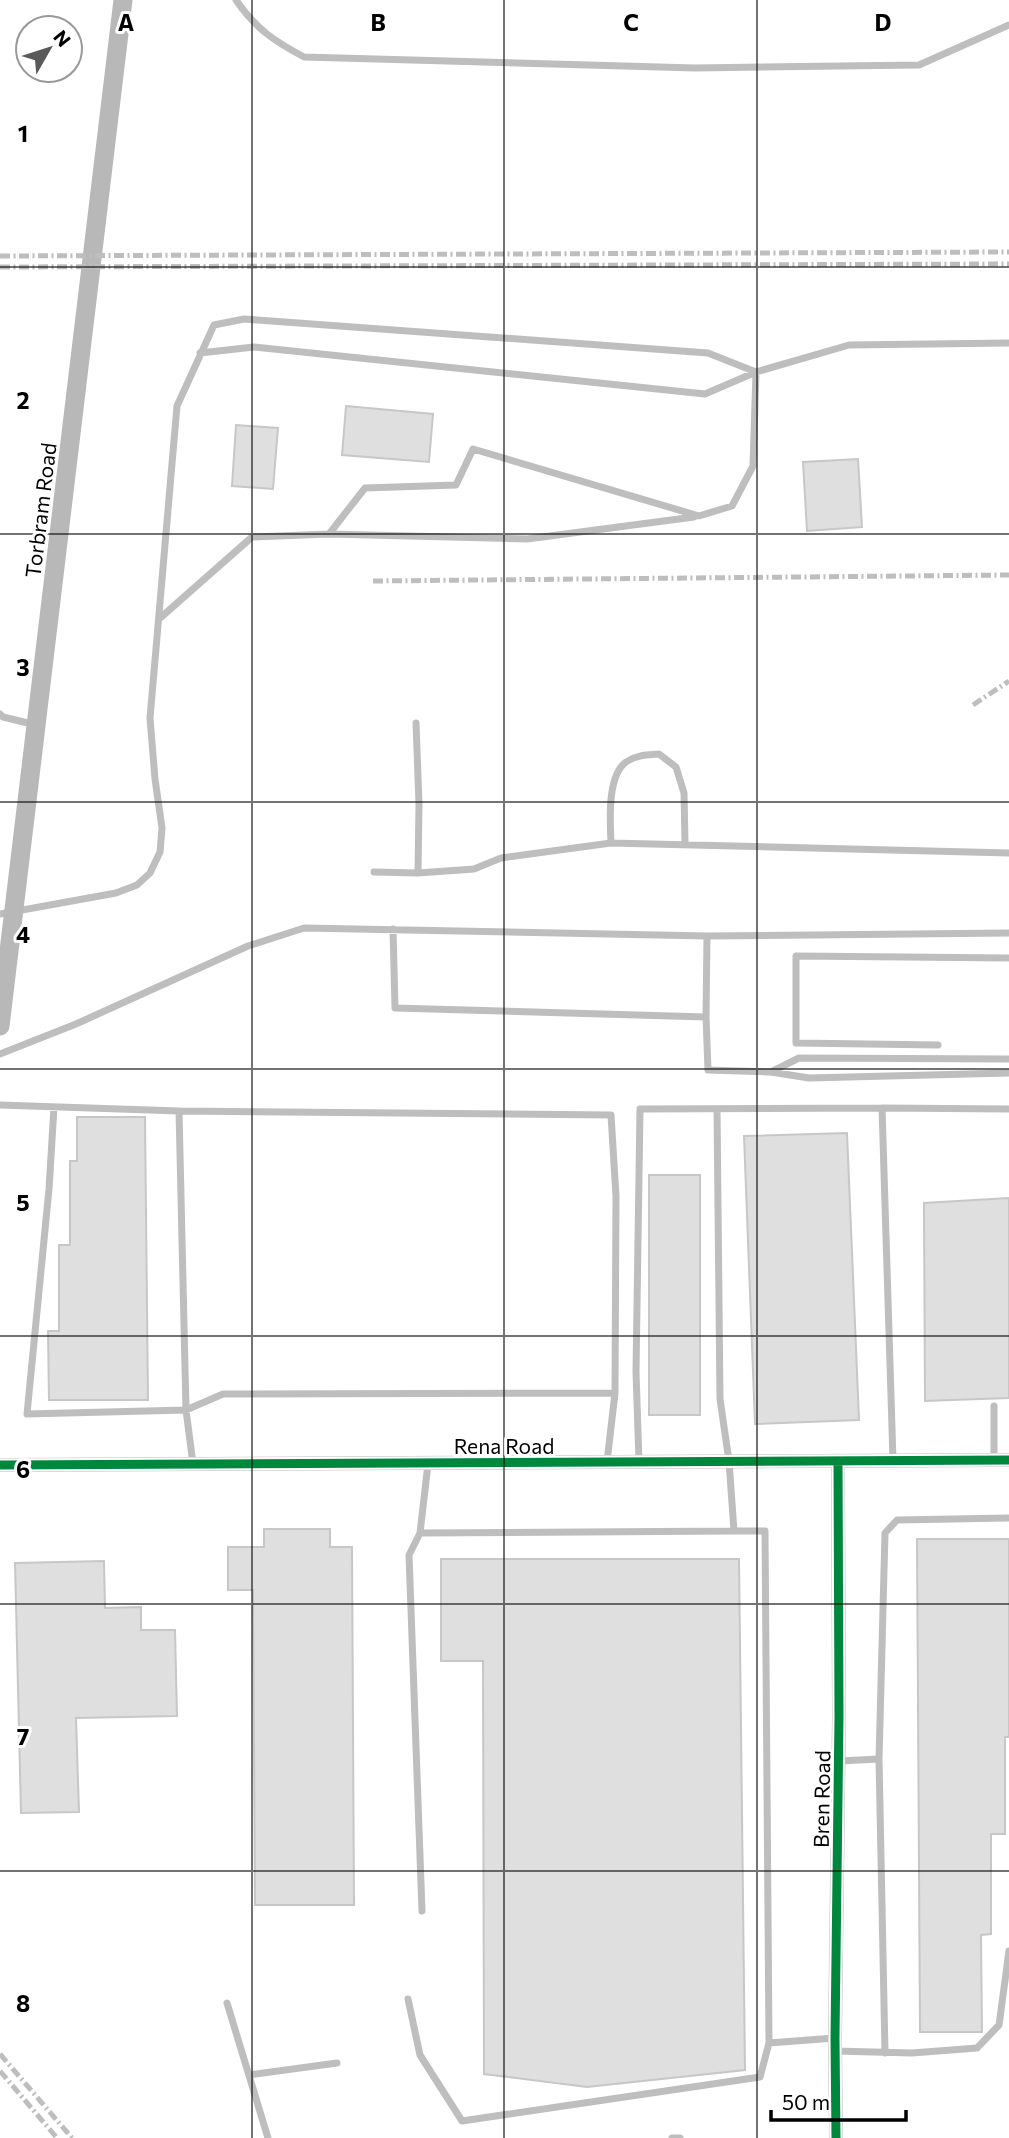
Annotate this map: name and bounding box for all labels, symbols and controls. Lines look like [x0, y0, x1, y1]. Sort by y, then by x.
text: A [118, 8, 135, 36]
text: B [370, 8, 386, 36]
text: C [623, 8, 639, 36]
text: D [875, 8, 892, 36]
north arrow [14, 14, 84, 84]
text: N [49, 25, 76, 51]
text: 1 [18, 119, 28, 147]
text: 2 [16, 386, 30, 414]
street label: Torbram Road [19, 441, 61, 579]
text: 3 [16, 653, 30, 681]
text: 4 [16, 920, 30, 948]
text: 5 [16, 1188, 30, 1216]
street label: Rena Road [454, 1433, 554, 1458]
text: 6 [16, 1455, 30, 1483]
text: 7 [17, 1722, 29, 1750]
street label: Bren Road [808, 1750, 834, 1848]
text: 8 [16, 1989, 30, 2017]
scale bar [771, 2078, 906, 2122]
text: 50 m [782, 2089, 830, 2114]

